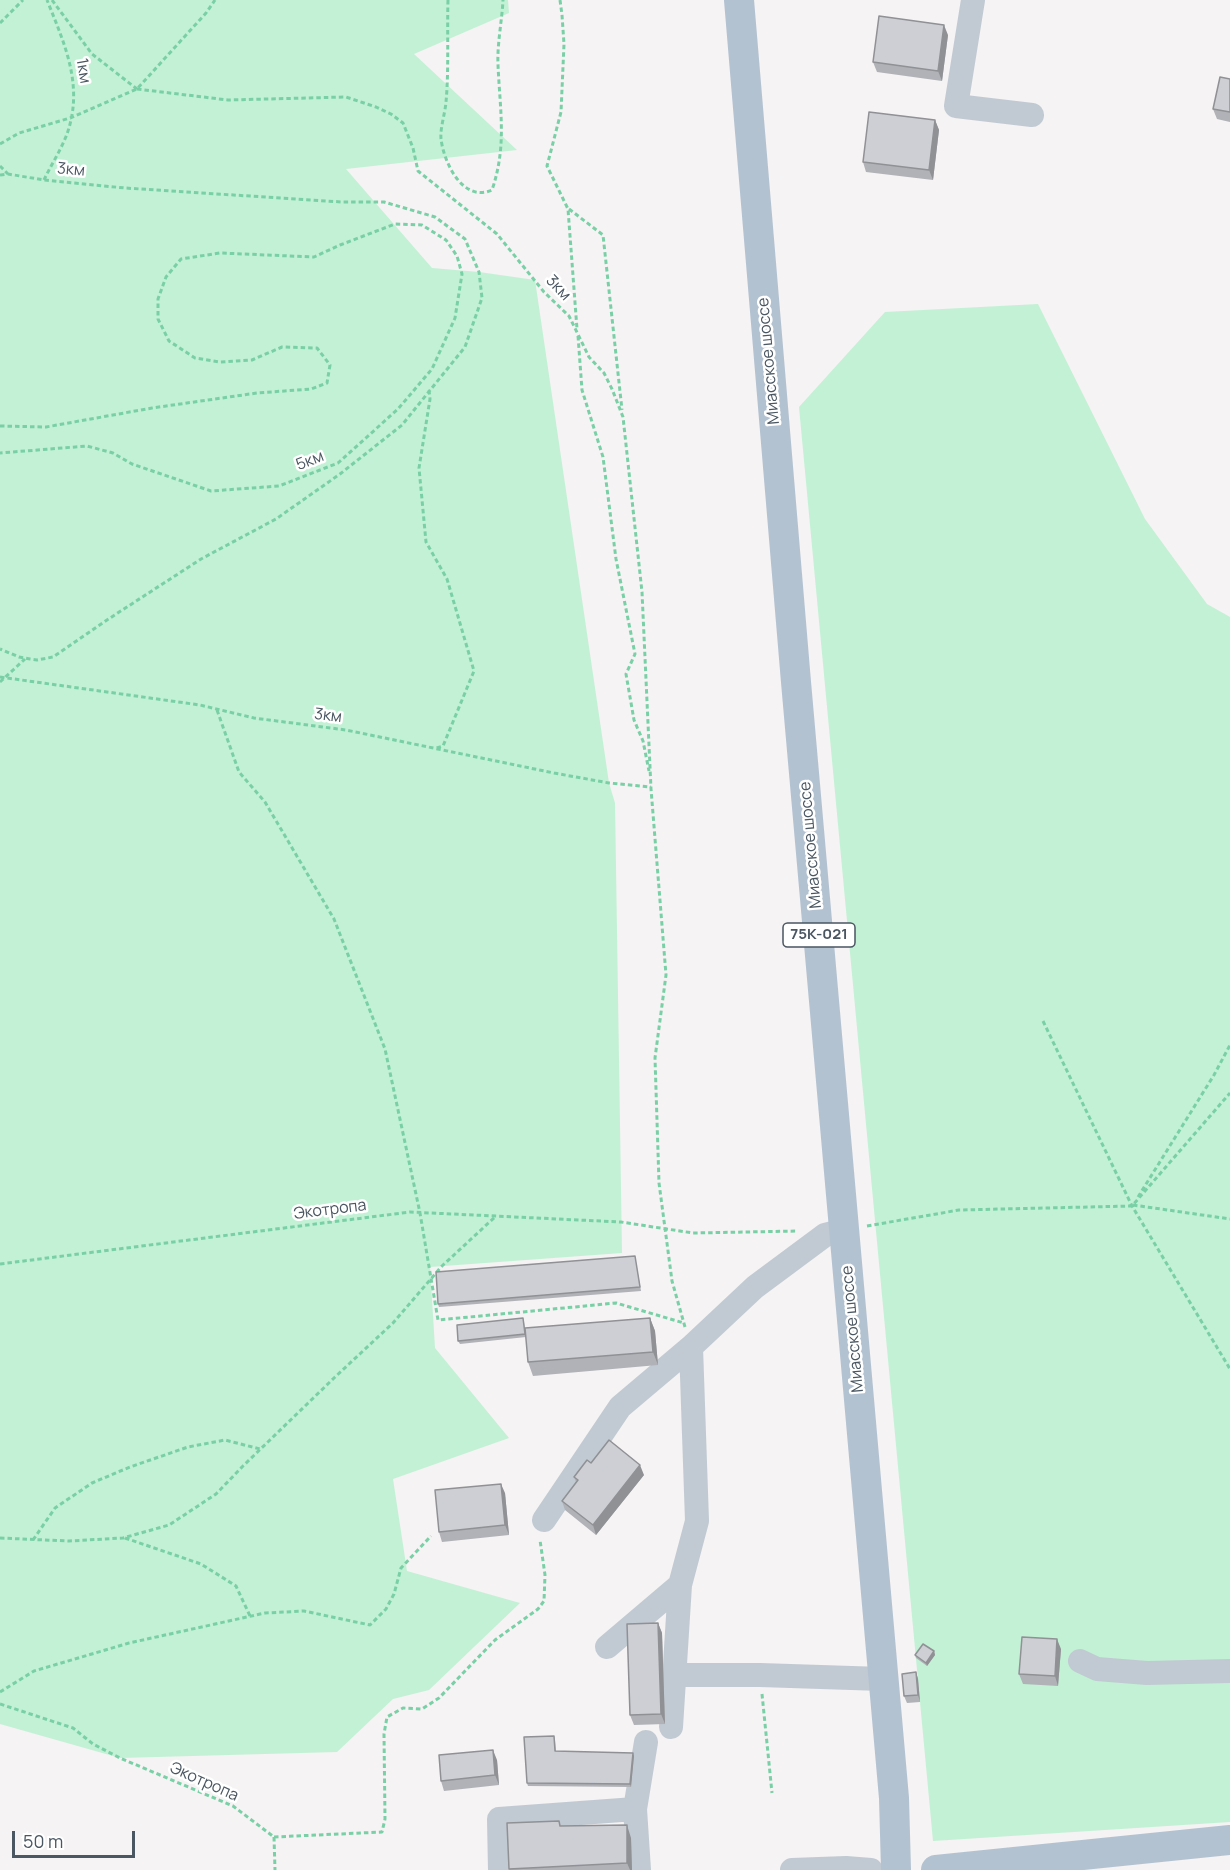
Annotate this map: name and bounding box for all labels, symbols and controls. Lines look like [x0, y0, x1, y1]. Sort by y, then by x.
street label: 1км [71, 57, 95, 85]
street label: 3км [56, 159, 86, 181]
street label: 3км [541, 271, 575, 305]
street label: Миасское шоссе [754, 297, 784, 425]
street label: 5км [293, 447, 327, 475]
street label: 3км [313, 705, 343, 727]
street label: Миасское шоссе [796, 781, 826, 909]
road number: 75К-021 [783, 923, 855, 947]
street label: Экотропа [292, 1196, 368, 1224]
street label: Миасское шоссе [838, 1265, 868, 1393]
street label: Экотропа [167, 1758, 241, 1806]
scale bar [15, 1819, 138, 1857]
text: 50 m [23, 1829, 63, 1853]

